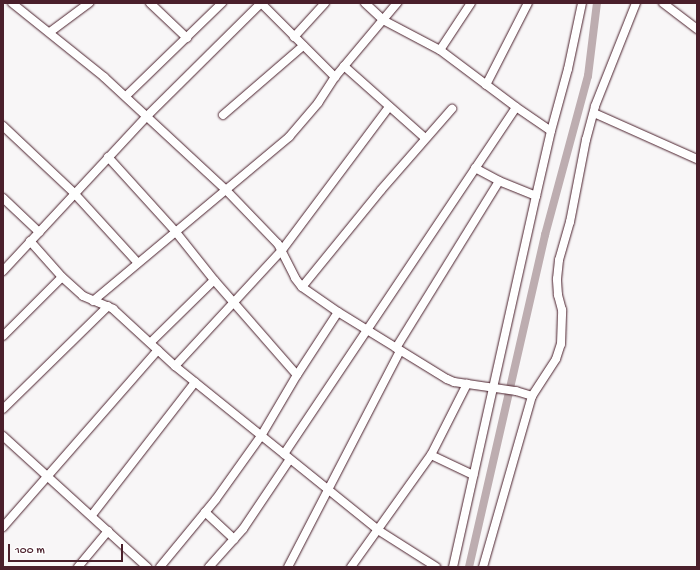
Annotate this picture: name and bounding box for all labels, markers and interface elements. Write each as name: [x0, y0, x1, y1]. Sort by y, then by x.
scale bar: [10, 536, 125, 562]
text: 100 m: [15, 544, 45, 558]

